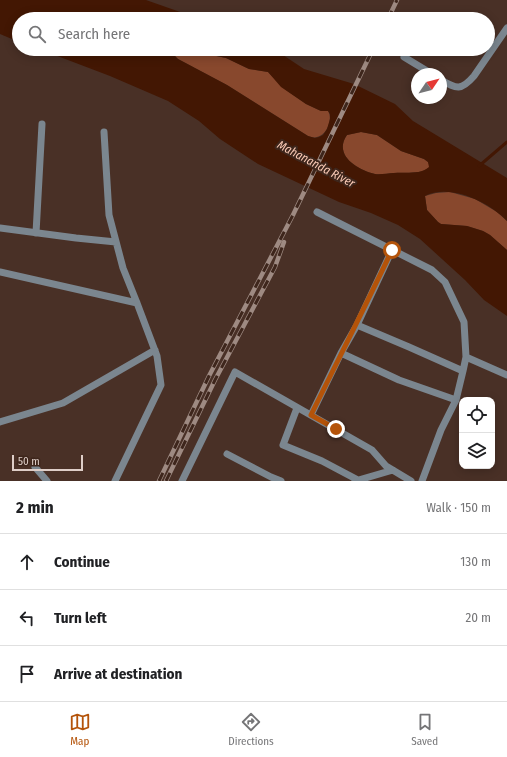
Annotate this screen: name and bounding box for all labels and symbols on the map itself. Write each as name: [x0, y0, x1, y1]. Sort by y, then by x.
north arrow: [411, 68, 447, 104]
water label: Mahananda River: [275, 138, 358, 191]
route start: [383, 241, 401, 259]
route end: [327, 420, 345, 438]
scale bar: [12, 453, 83, 472]

